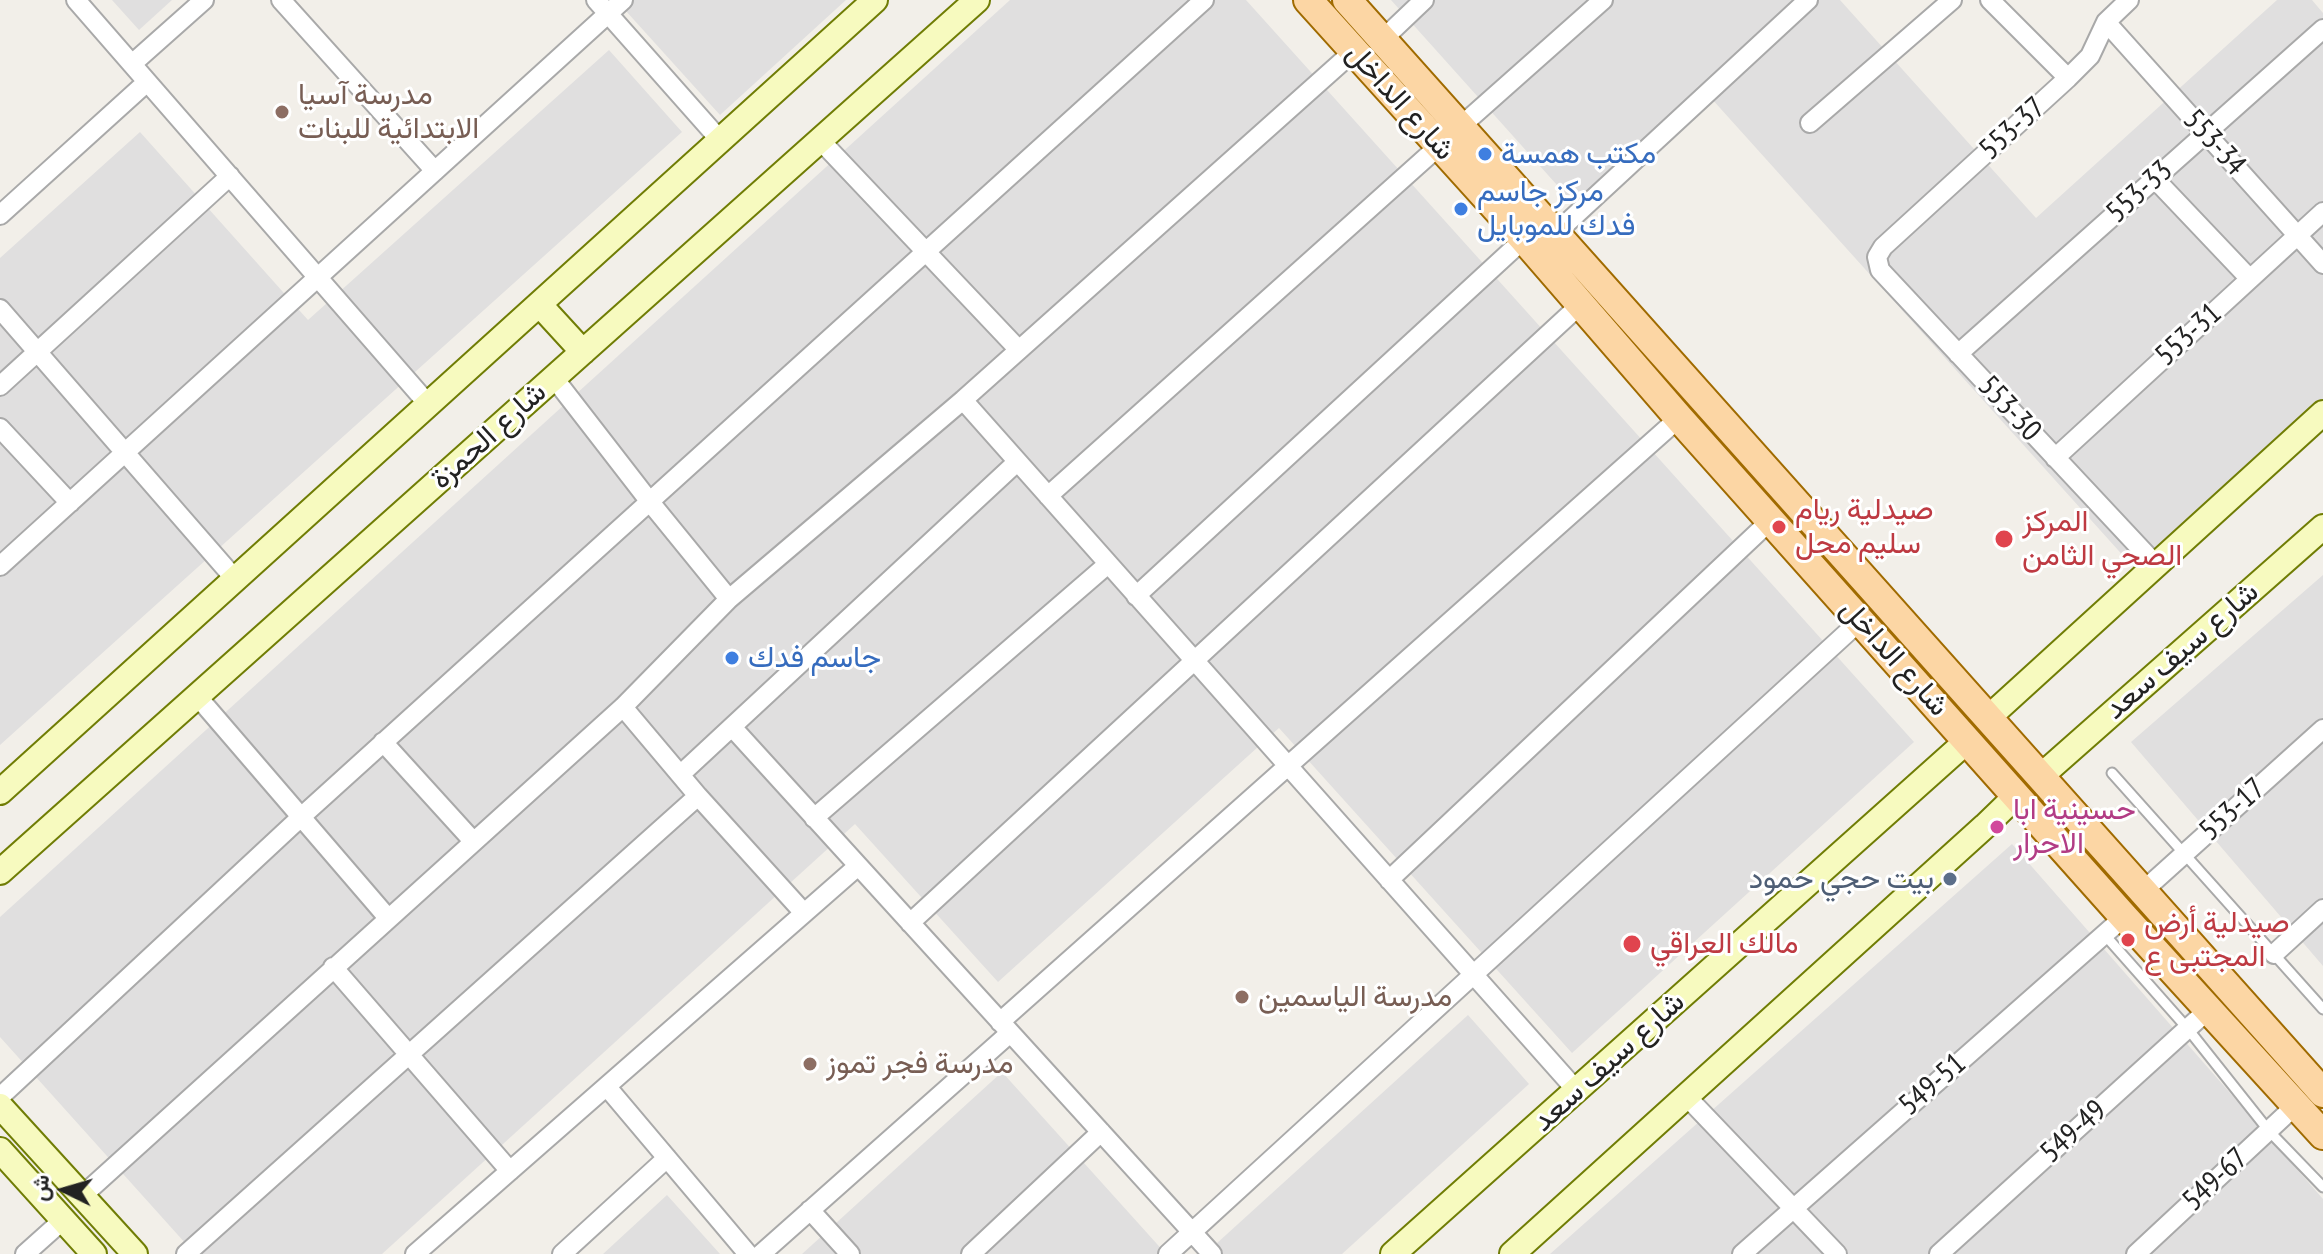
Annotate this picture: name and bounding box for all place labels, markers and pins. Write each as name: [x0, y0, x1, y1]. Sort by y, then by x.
place label: مدرسة آسيا الابتدائية للبنات: [298, 77, 479, 148]
marker: مدرسة آسيا الابتدائية للبنات: [273, 103, 291, 121]
place label: مكتب همسة: [1501, 136, 1656, 172]
marker: مكتب همسة: [1476, 145, 1494, 163]
place label: مركز جاسم فدك للموبايل: [1477, 174, 1635, 244]
marker: مركز جاسم فدك للموبايل: [1452, 200, 1470, 218]
place label: صيدلية ريام سليم محل: [1795, 492, 1934, 562]
place label: المركز الصحي الثامن: [2022, 504, 2182, 574]
marker: صيدلية ريام سليم محل: [1770, 518, 1788, 536]
marker: المركز الصحي الثامن: [1993, 528, 2015, 550]
place label: جاسم فدك: [748, 640, 881, 676]
marker: جاسم فدك: [723, 649, 741, 667]
place label: حسينية ابا الاحرار: [2013, 792, 2136, 862]
marker: حسينية ابا الاحرار: [1988, 818, 2006, 836]
place label: بيت حجي حمود: [1749, 861, 1934, 897]
marker: بيت حجي حمود: [1941, 870, 1959, 888]
place label: صيدلية أرض المجتبى ع: [2144, 905, 2290, 976]
place label: مالك العراقي: [1650, 926, 1799, 962]
marker: صيدلية أرض المجتبى ع: [2119, 931, 2137, 949]
marker: مالك العراقي: [1621, 933, 1643, 955]
place label: مدرسة الياسمين: [1258, 979, 1452, 1015]
marker: مدرسة الياسمين: [1233, 988, 1251, 1006]
place label: مدرسة فجر تموز: [826, 1046, 1014, 1082]
marker: مدرسة فجر تموز: [801, 1055, 819, 1073]

